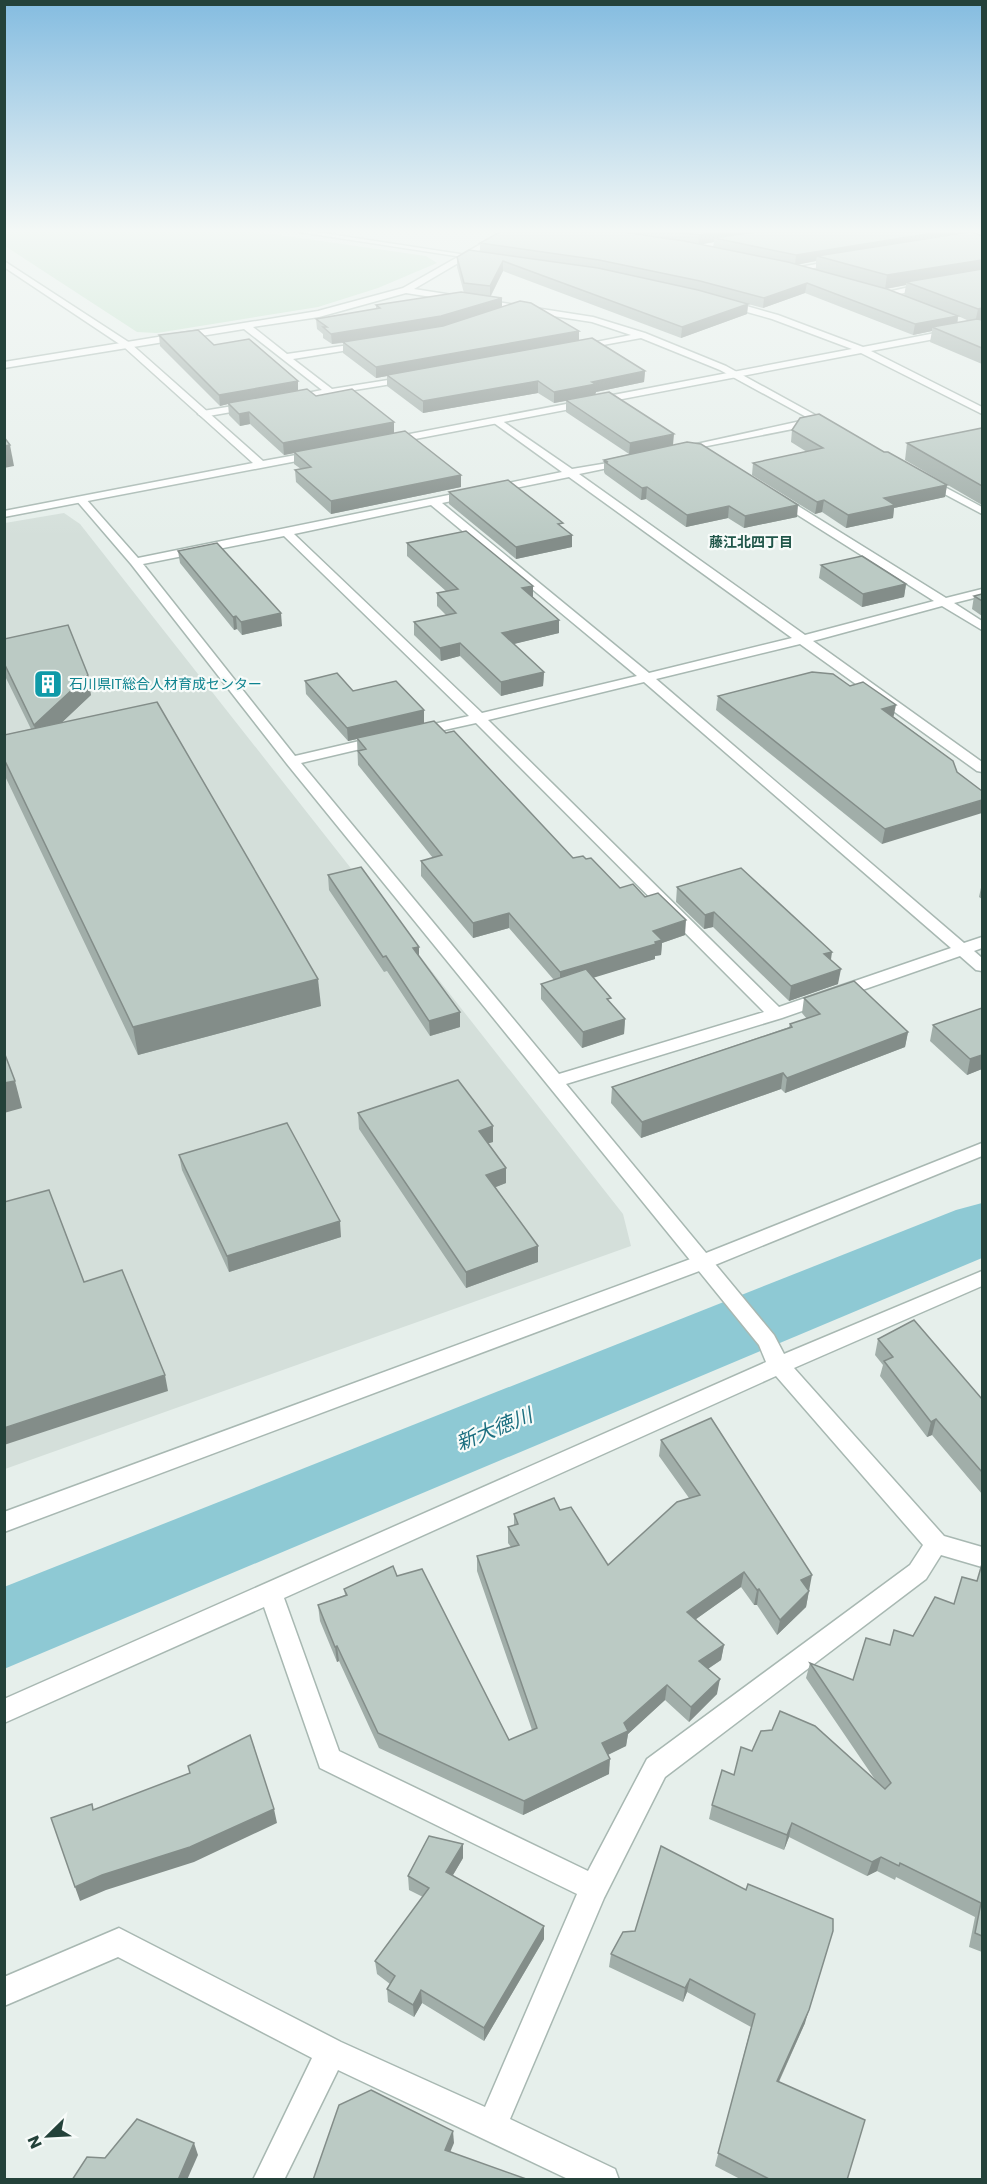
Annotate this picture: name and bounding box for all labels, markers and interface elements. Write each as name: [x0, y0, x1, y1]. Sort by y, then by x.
district label: 藤江北四丁目: [709, 532, 793, 552]
building icon: 石川県IT総合人材育成センター: [32, 668, 64, 700]
place label: 石川県IT総合人材育成センター: [69, 674, 262, 694]
water label: 新大徳川: [452, 1400, 538, 1457]
north arrow: [18, 2106, 78, 2166]
text: N: [22, 2132, 48, 2152]

